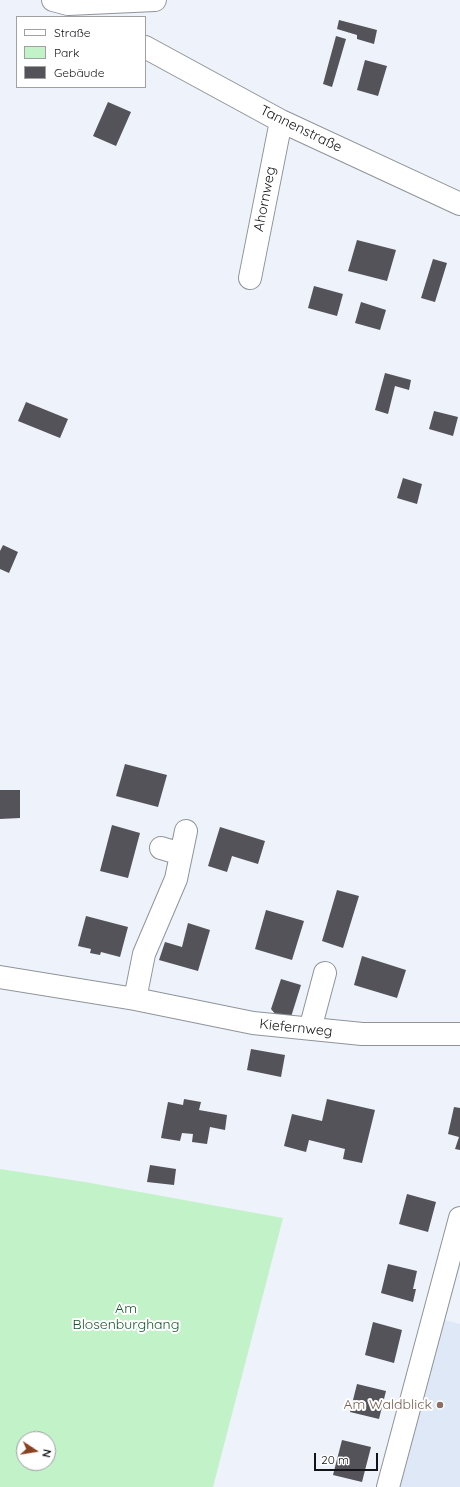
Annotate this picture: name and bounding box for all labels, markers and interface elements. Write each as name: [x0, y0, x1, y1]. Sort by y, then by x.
legend: [16, 16, 146, 88]
text: Straße: [54, 25, 91, 40]
text: Park: [54, 45, 79, 60]
text: Gebäude: [54, 65, 104, 80]
street label: Tannenstraße: [257, 102, 345, 156]
street label: Ahornweg: [250, 165, 280, 233]
street label: Kiefernweg: [259, 1016, 333, 1040]
park label: Am Blosenburghang: [73, 1301, 179, 1334]
place label: Am Waldblick: [343, 1397, 432, 1413]
marker: Am Waldblick: [435, 1400, 445, 1410]
north arrow: [16, 1431, 56, 1471]
scale bar: [316, 1445, 380, 1471]
text: N: [39, 1448, 54, 1459]
text: 20 m: [321, 1452, 349, 1467]

